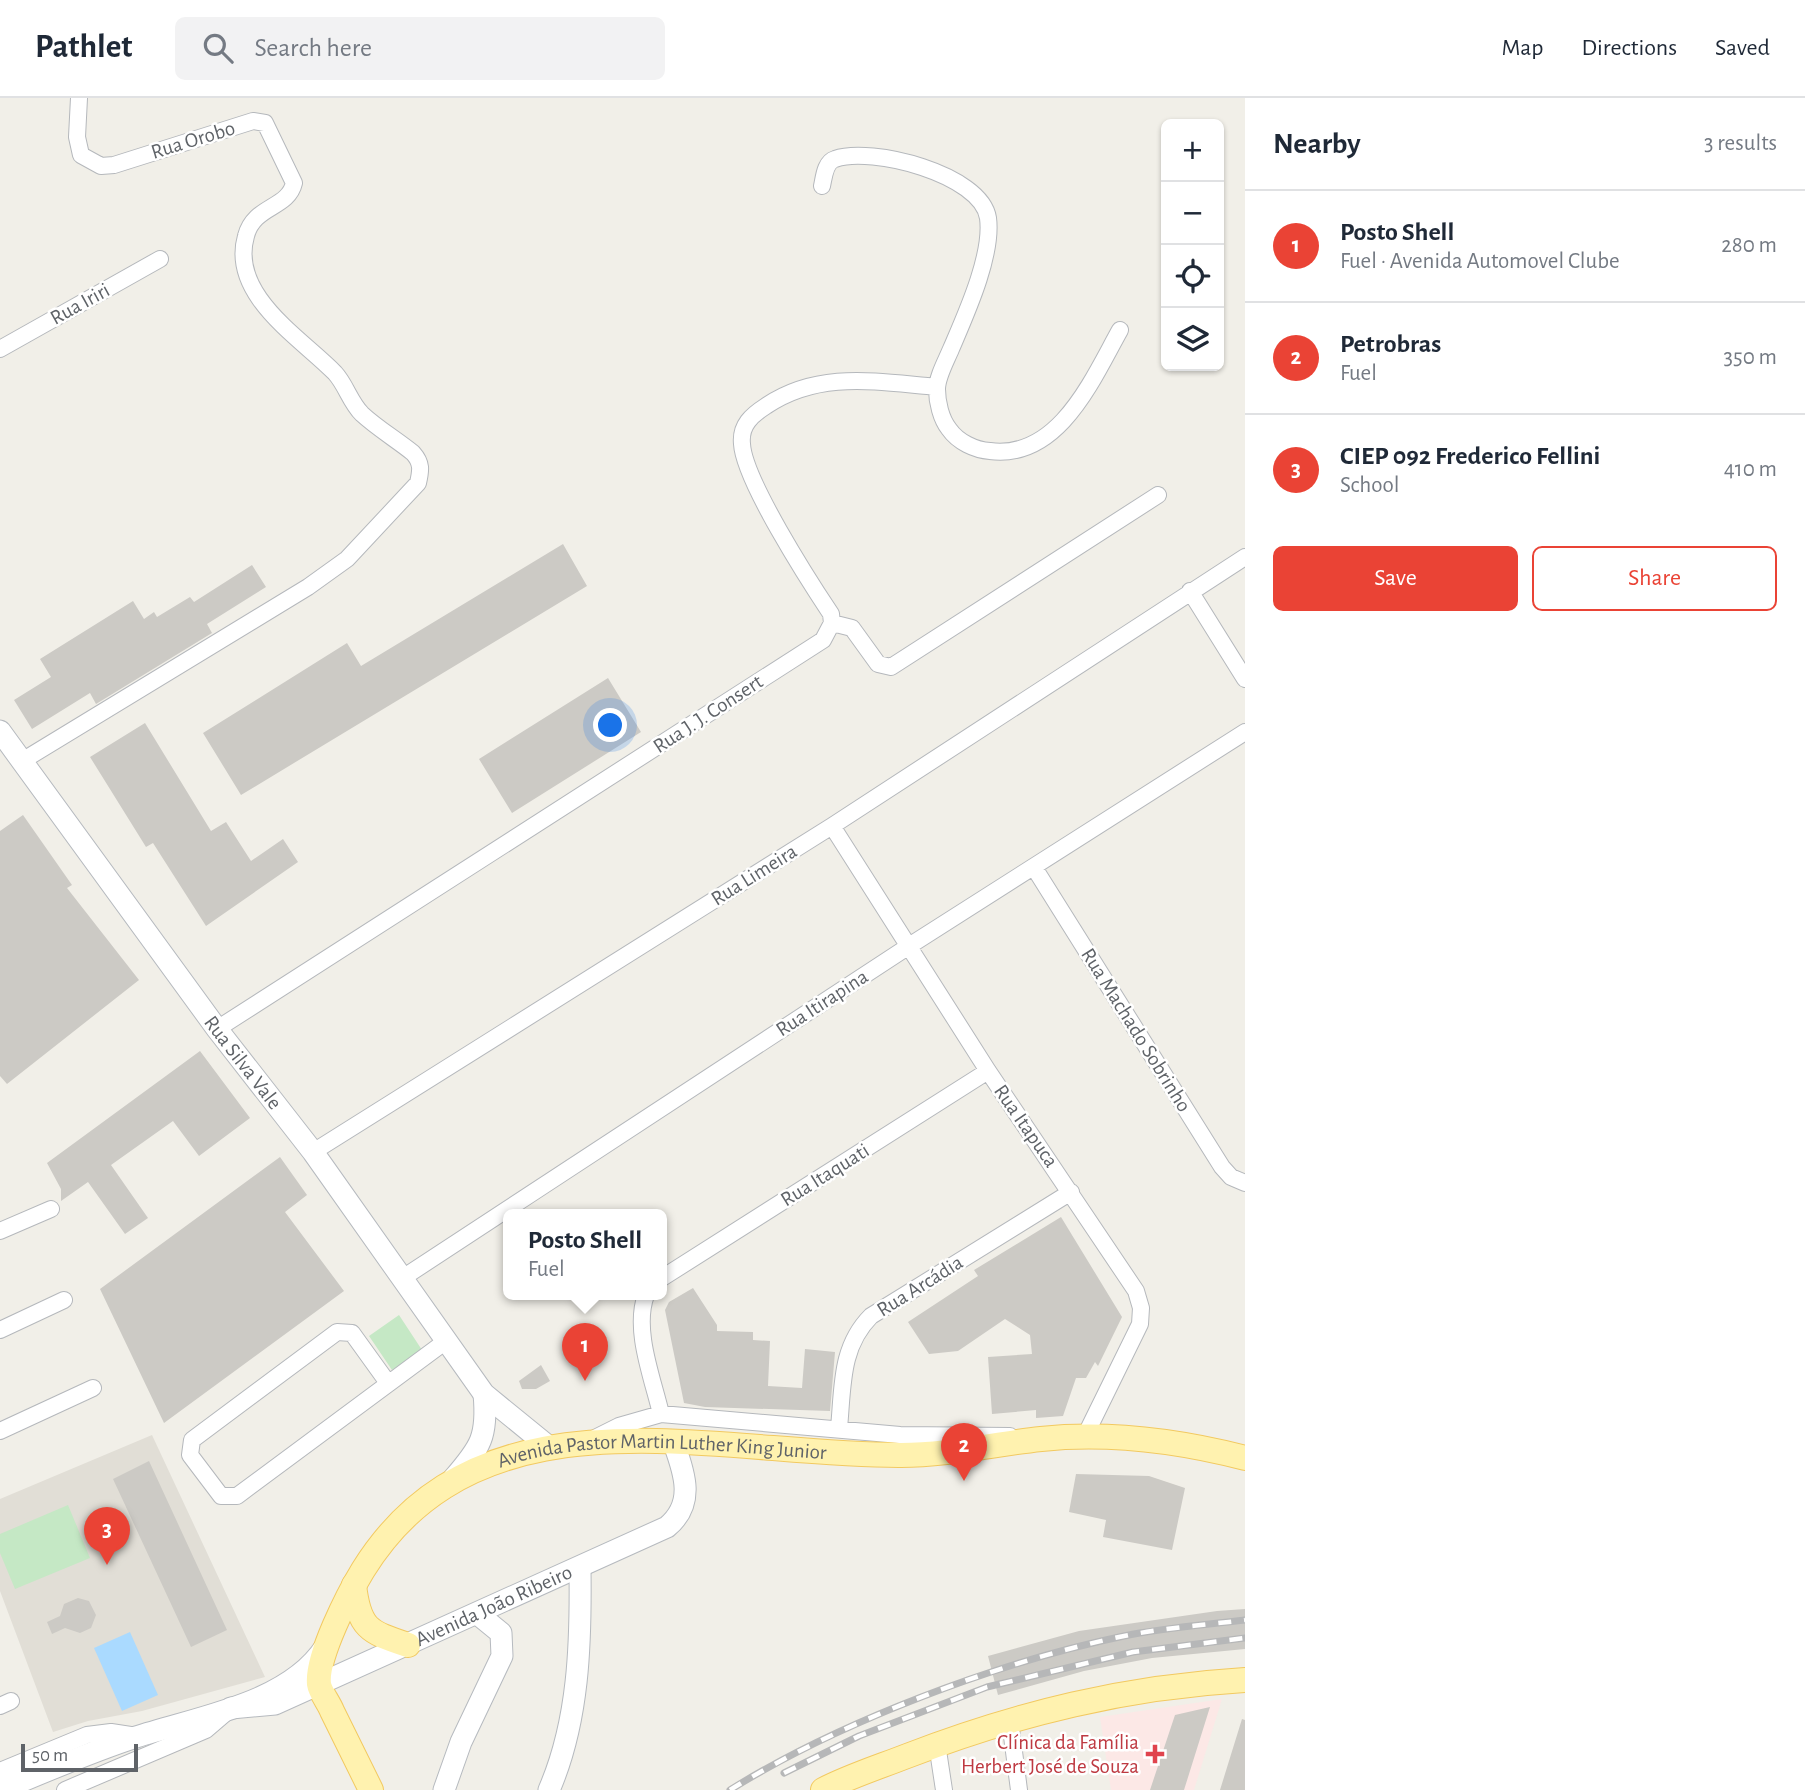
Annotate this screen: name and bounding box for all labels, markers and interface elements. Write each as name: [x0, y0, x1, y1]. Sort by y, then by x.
search box: [175, 17, 665, 80]
icon: search: [199, 29, 237, 67]
text: Pathlet: [35, 31, 133, 64]
text: Search here: [255, 35, 372, 61]
text: Map: [1501, 36, 1543, 60]
text: Directions: [1581, 36, 1677, 60]
text: Saved: [1715, 36, 1770, 60]
street label: Rua Orobo: [149, 117, 237, 163]
map controls: [1161, 119, 1224, 371]
button: +: [1161, 119, 1224, 182]
text: Nearby: [1273, 129, 1361, 159]
text: 3 results: [1704, 132, 1777, 155]
button: −: [1161, 182, 1224, 245]
text: Posto Shell: [1340, 219, 1454, 245]
text: 1: [1292, 234, 1300, 257]
text: 280 m: [1721, 234, 1777, 257]
button: locate: [1161, 245, 1224, 308]
text: Fuel · Avenida Automovel Clube: [1340, 250, 1620, 273]
street label: Rua Iriri: [47, 279, 113, 329]
button: layers: [1161, 308, 1224, 371]
text: Petrobras: [1340, 331, 1441, 357]
text: 2: [1291, 346, 1301, 369]
text: 350 m: [1724, 346, 1777, 369]
text: Fuel: [1340, 362, 1377, 385]
text: CIEP 092 Frederico Fellini: [1340, 443, 1600, 469]
text: 3: [1291, 458, 1301, 481]
text: 410 m: [1724, 458, 1777, 481]
text: School: [1340, 474, 1399, 497]
button: Save: [1273, 546, 1518, 611]
button: Share: [1532, 546, 1777, 611]
street label: Rua J. J. Consert: [650, 671, 767, 757]
your location: [593, 708, 627, 742]
street label: Rua Limeira: [707, 840, 801, 910]
street label: Rua Machado Sobrinho: [1077, 944, 1195, 1116]
street label: Rua Itirapina: [772, 965, 872, 1040]
street label: Rua Silva Vale: [200, 1012, 286, 1113]
street label: Rua Itapuca: [990, 1081, 1062, 1172]
street label: Rua Itaquati: [777, 1140, 873, 1210]
popup: [503, 1209, 667, 1300]
text: Posto Shell: [528, 1227, 642, 1253]
street label: Rua Arcádia: [873, 1251, 967, 1321]
text: Fuel: [528, 1258, 565, 1281]
pin: 1: [562, 1323, 608, 1381]
pin: 2: [941, 1423, 987, 1481]
street label: Avenida Pastor Martin Luther King Junior: [494, 1430, 828, 1471]
pin: 3: [84, 1507, 130, 1565]
street label: Avenida João Ribeiro: [412, 1561, 575, 1650]
place label: Clínica da Família Herbert José de Souza: [961, 1732, 1139, 1777]
scale bar: [21, 1741, 138, 1773]
marker: Clínica da Família Herbert José de Souza: [1145, 1744, 1165, 1764]
text: 50 m: [32, 1746, 68, 1765]

